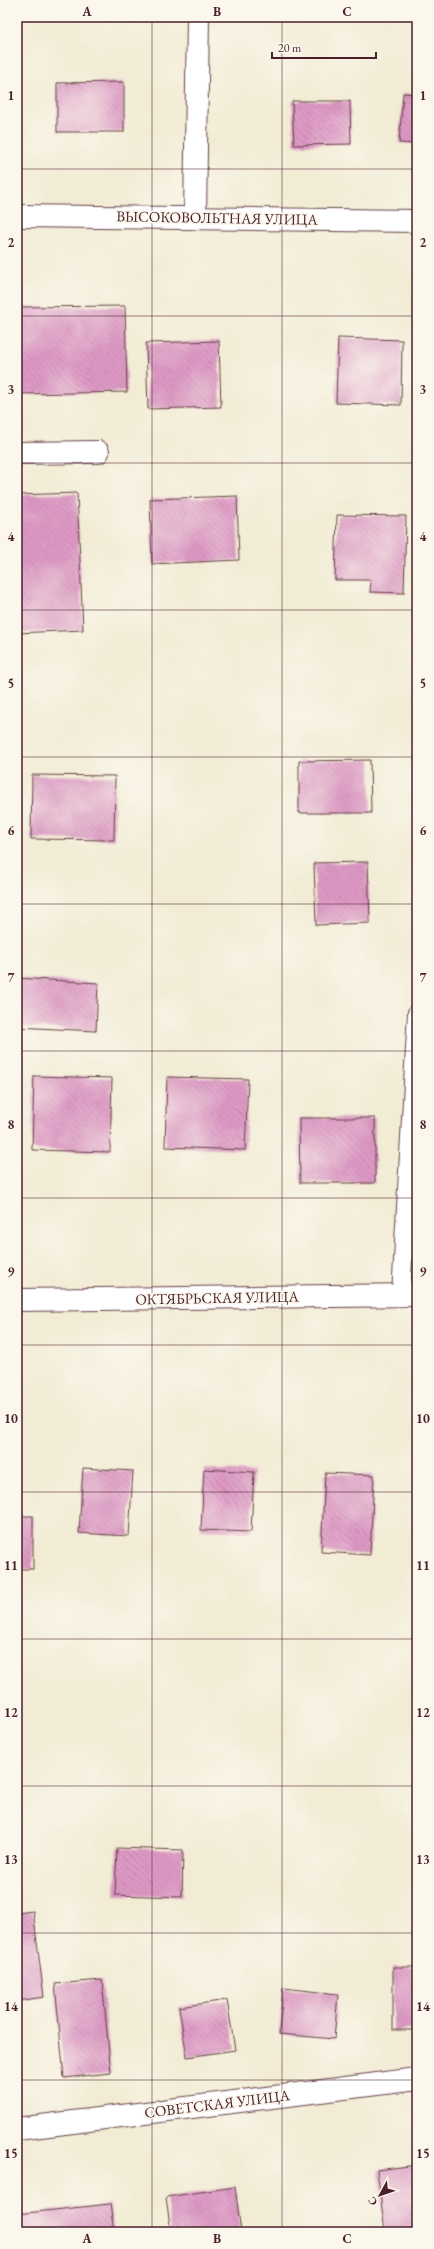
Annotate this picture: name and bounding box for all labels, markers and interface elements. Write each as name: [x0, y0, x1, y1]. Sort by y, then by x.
text: A: [81, 3, 92, 20]
text: B: [213, 3, 221, 20]
text: C: [342, 3, 352, 20]
scale bar: [272, 34, 376, 60]
text: 20 m: [278, 40, 302, 56]
text: 1: [8, 87, 15, 104]
text: 1: [420, 87, 427, 104]
street label: ВЫСОКОВОЛЬТНАЯ УЛИЦА: [116, 206, 319, 229]
text: 2: [8, 234, 15, 251]
text: 2: [420, 234, 427, 251]
text: 3: [8, 381, 15, 398]
text: 3: [420, 381, 427, 398]
text: 4: [8, 528, 15, 545]
text: 4: [420, 528, 427, 545]
text: 5: [8, 675, 14, 692]
text: 5: [420, 675, 426, 692]
text: 6: [8, 822, 15, 839]
text: 6: [420, 822, 427, 839]
text: 7: [8, 969, 15, 986]
text: 7: [420, 969, 427, 986]
text: 8: [8, 1116, 15, 1133]
text: 8: [420, 1116, 427, 1133]
text: 9: [8, 1263, 15, 1280]
text: 9: [420, 1263, 427, 1280]
street label: ОКТЯБРЬСКАЯ УЛИЦА: [135, 1287, 299, 1308]
text: 10: [4, 1410, 18, 1427]
text: 10: [416, 1410, 430, 1427]
text: 11: [4, 1557, 18, 1574]
text: 11: [416, 1557, 430, 1574]
text: 12: [4, 1704, 18, 1721]
text: 12: [416, 1704, 430, 1721]
text: 13: [4, 1851, 18, 1868]
text: 13: [416, 1851, 430, 1868]
text: 14: [4, 1998, 18, 2015]
text: 14: [416, 1998, 430, 2015]
street label: СОВЕТСКАЯ УЛИЦА: [143, 2085, 291, 2122]
text: 15: [4, 2145, 18, 2162]
text: 15: [416, 2145, 430, 2162]
north arrow: [360, 2175, 400, 2215]
text: С: [364, 2194, 380, 2209]
text: A: [81, 2230, 92, 2247]
text: B: [213, 2230, 221, 2247]
text: C: [342, 2230, 352, 2247]

